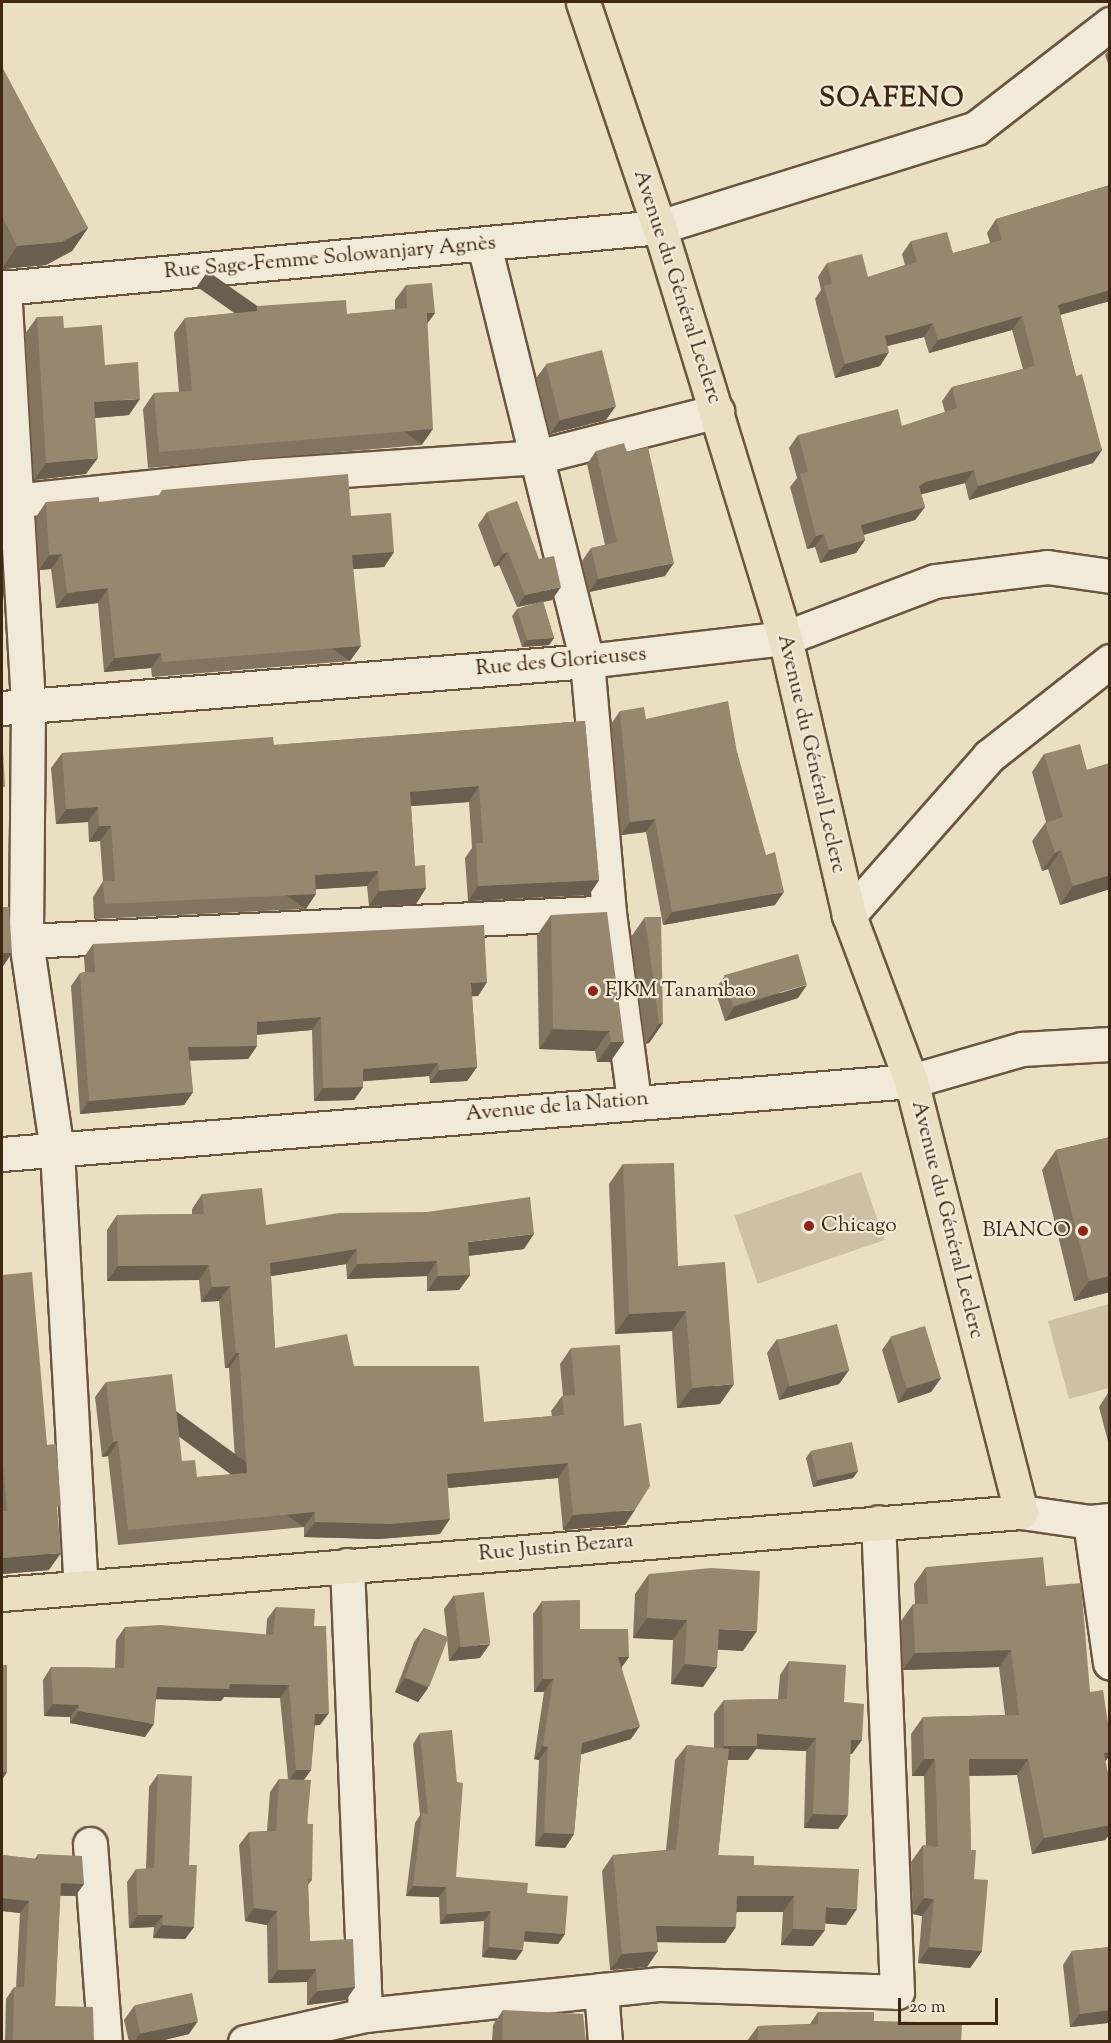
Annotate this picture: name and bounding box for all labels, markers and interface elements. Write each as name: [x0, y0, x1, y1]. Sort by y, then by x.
district label: SOAFENO: [819, 84, 965, 116]
street label: Avenue du Général Leclerc: [627, 167, 727, 407]
street label: Rue Sage-Femme Solowanjary Agnès: [163, 231, 497, 285]
street label: Avenue du Général Leclerc: [771, 632, 851, 876]
street label: Rue des Glorieuses: [475, 642, 647, 682]
place label: FJKM Tanambao: [605, 978, 756, 1004]
marker: FJKM Tanambao: [586, 984, 600, 998]
street label: Avenue de la Nation: [464, 1086, 650, 1128]
street label: Avenue du Général Leclerc: [905, 1098, 989, 1342]
place label: Chicago: [821, 1213, 897, 1239]
place label: BIANCO: [982, 1218, 1071, 1244]
marker: Chicago: [802, 1219, 816, 1233]
marker: BIANCO: [1076, 1224, 1090, 1238]
street label: Rue Justin Bezara: [478, 1529, 634, 1567]
scale bar: [901, 1986, 1002, 2024]
text: 20 m: [909, 1995, 946, 2021]

